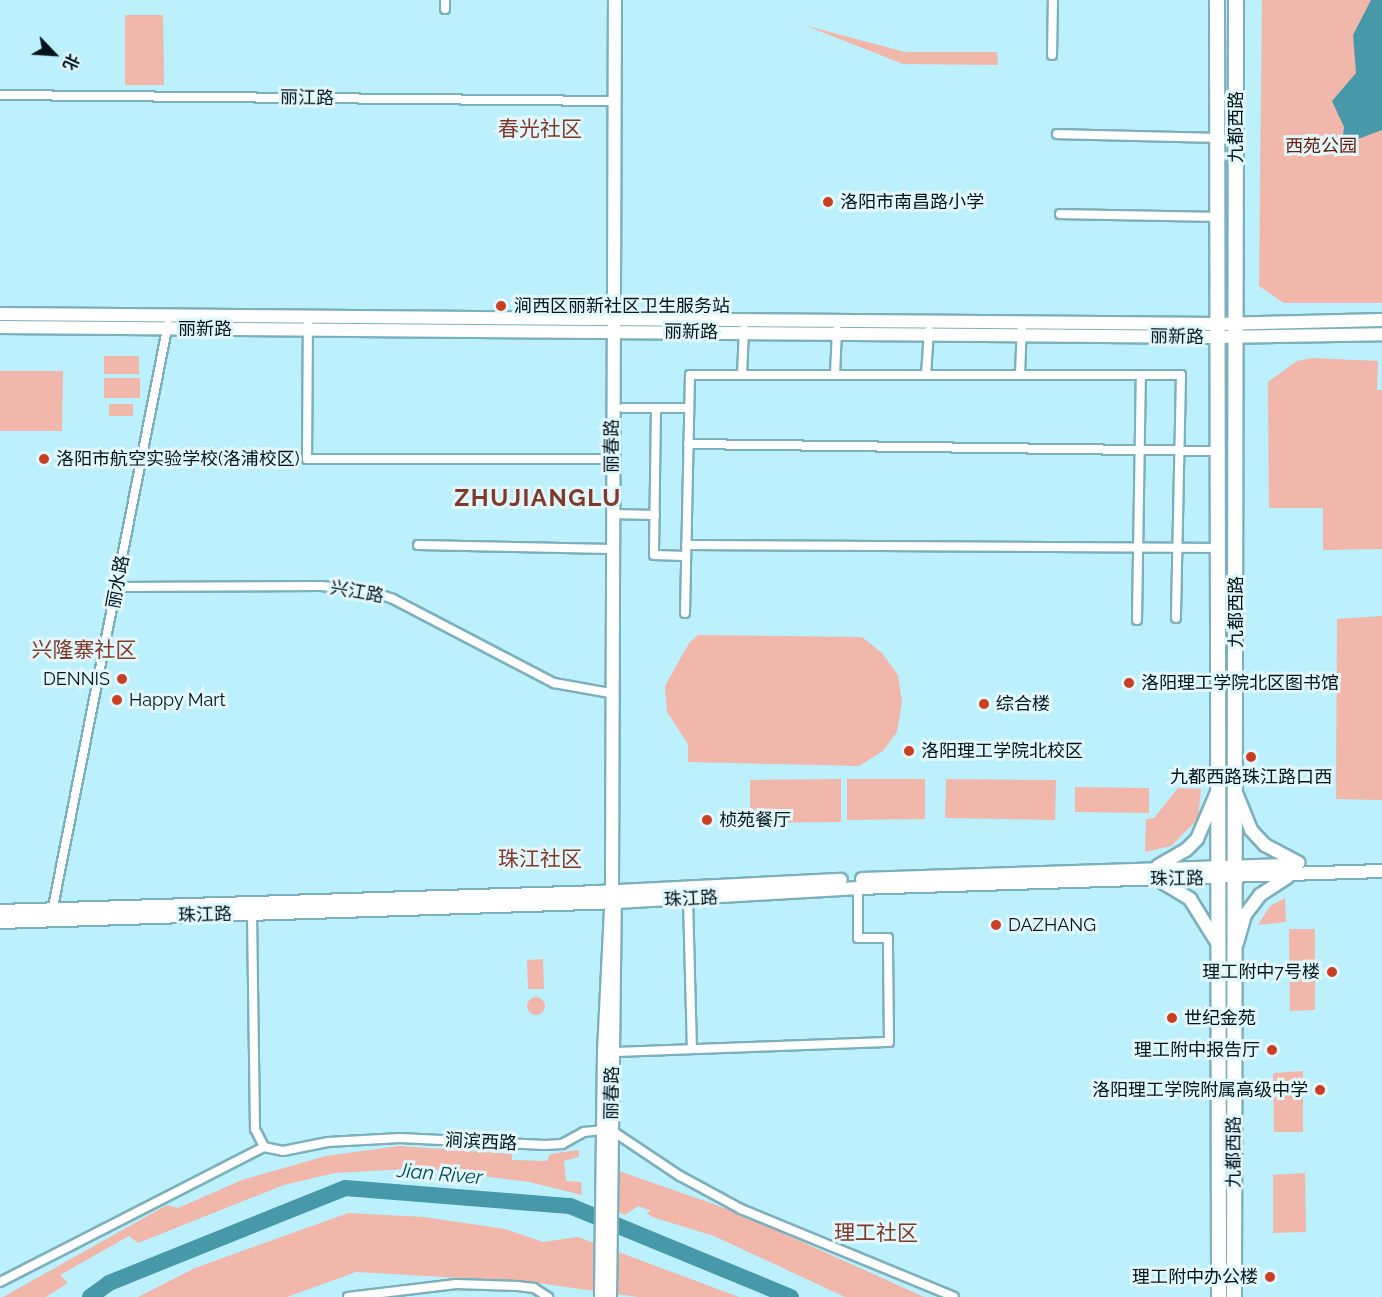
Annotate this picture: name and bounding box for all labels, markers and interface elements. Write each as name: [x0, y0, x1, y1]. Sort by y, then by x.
north arrow: [24, 24, 84, 84]
text: 北: [59, 51, 83, 73]
street label: 丽江路: [280, 87, 334, 109]
street label: 九都西路: [1225, 91, 1247, 163]
district label: 春光社区: [498, 116, 582, 142]
park label: 西苑公园: [1285, 135, 1357, 157]
place label: 洛阳市南昌路小学: [840, 191, 984, 213]
marker: 洛阳市南昌路小学: [821, 195, 835, 209]
place label: 涧西区丽新社区卫生服务站: [514, 295, 730, 317]
marker: 涧西区丽新社区卫生服务站: [492, 297, 510, 315]
street label: 丽新路: [178, 318, 232, 340]
street label: 丽新路: [664, 321, 718, 343]
street label: 丽新路: [1150, 326, 1204, 348]
street label: 丽春路: [601, 419, 623, 473]
place label: 洛阳市航空实验学校(洛浦校区): [56, 448, 300, 470]
marker: 洛阳市航空实验学校(洛浦校区): [37, 452, 51, 466]
district label: ZHUJIANGLU: [454, 484, 622, 512]
street label: 丽水路: [102, 553, 134, 611]
street label: 九都西路: [1225, 576, 1247, 648]
street label: 兴江路: [329, 577, 385, 607]
district label: 兴隆寨社区: [32, 637, 136, 663]
place label: DENNIS: [43, 668, 110, 690]
marker: DENNIS: [115, 672, 129, 686]
place label: 洛阳理工学院北区图书馆: [1141, 672, 1339, 694]
marker: 洛阳理工学院北区图书馆: [1122, 676, 1136, 690]
place label: Happy Mart: [129, 689, 226, 711]
marker: Happy Mart: [110, 693, 124, 707]
place label: 综合楼: [996, 693, 1050, 715]
marker: 综合楼: [977, 697, 991, 711]
place label: 洛阳理工学院北校区: [921, 740, 1083, 762]
marker: 洛阳理工学院北校区: [902, 744, 916, 758]
marker: 九都西路珠江路口西: [1244, 750, 1258, 764]
place label: 九都西路珠江路口西: [1170, 766, 1332, 788]
place label: 桢苑餐厅: [719, 809, 791, 831]
marker: 桢苑餐厅: [700, 813, 714, 827]
district label: 珠江社区: [498, 846, 582, 872]
street label: 珠江路: [1150, 868, 1204, 890]
street label: 珠江路: [663, 887, 719, 911]
street label: 珠江路: [178, 903, 232, 927]
place label: DAZHANG: [1008, 914, 1096, 936]
marker: DAZHANG: [989, 918, 1003, 932]
place label: 理工附中7号楼: [1202, 961, 1320, 983]
marker: 理工附中7号楼: [1325, 965, 1339, 979]
place label: 世纪金苑: [1184, 1007, 1256, 1029]
marker: 世纪金苑: [1165, 1011, 1179, 1025]
place label: 理工附中报告厅: [1134, 1039, 1260, 1061]
marker: 理工附中报告厅: [1265, 1043, 1279, 1057]
street label: 丽春路: [601, 1066, 623, 1120]
place label: 洛阳理工学院附属高级中学: [1092, 1079, 1308, 1101]
marker: 洛阳理工学院附属高级中学: [1313, 1083, 1327, 1097]
street label: 九都西路: [1223, 1116, 1245, 1188]
street label: 涧滨西路: [444, 1129, 518, 1155]
water label: Jian River: [396, 1158, 484, 1190]
district label: 理工社区: [834, 1220, 918, 1246]
place label: 理工附中办公楼: [1132, 1266, 1258, 1288]
marker: 理工附中办公楼: [1263, 1270, 1277, 1284]

